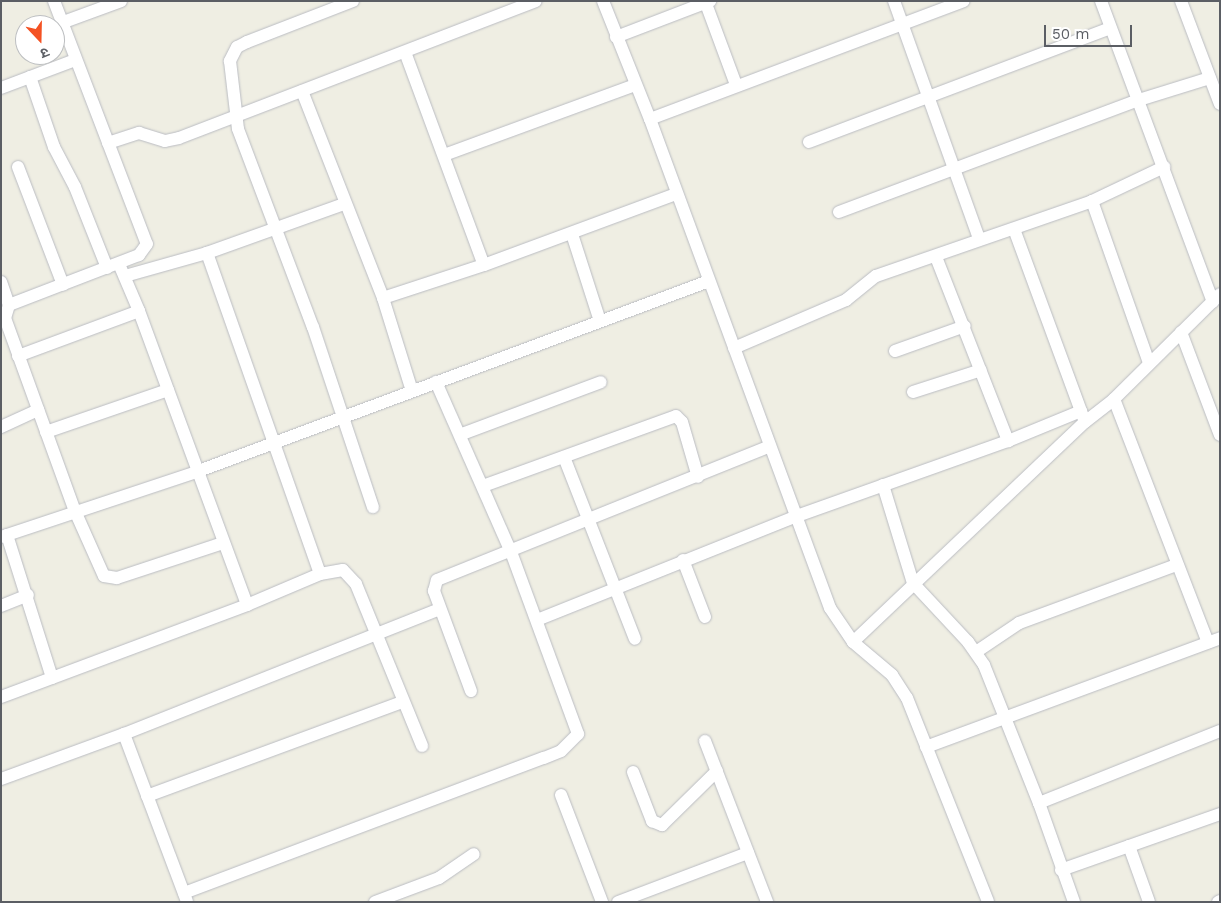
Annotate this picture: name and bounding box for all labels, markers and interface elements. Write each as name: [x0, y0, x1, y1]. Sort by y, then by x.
north arrow: [15, 15, 65, 65]
scale bar: [1046, 15, 1134, 47]
text: 50 m: [1052, 25, 1089, 43]
text: उ: [38, 44, 52, 62]

